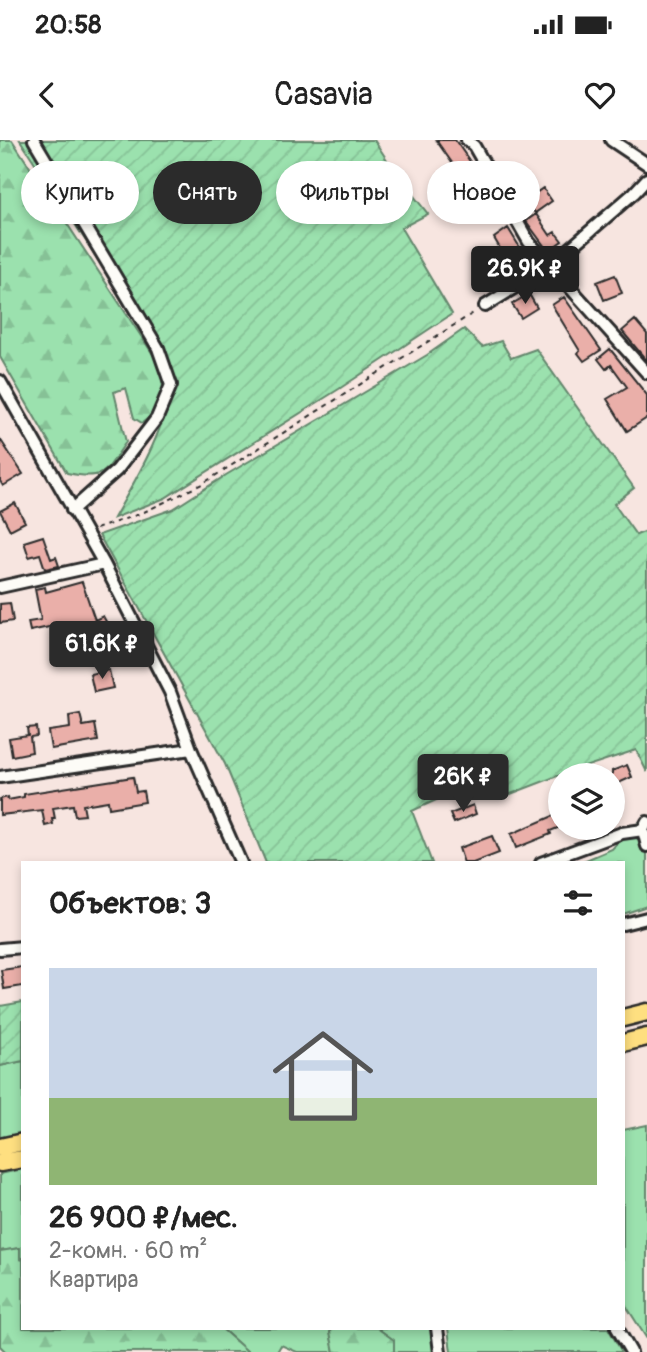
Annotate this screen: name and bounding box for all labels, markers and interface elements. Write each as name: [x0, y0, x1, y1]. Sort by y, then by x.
text: 20:58: [35, 9, 101, 41]
text: Casavia: [274, 75, 373, 115]
icon: back: [28, 76, 66, 114]
icon: heart: [581, 76, 619, 114]
chip: Купить: [21, 161, 139, 224]
chip: Снять: [153, 161, 262, 224]
chip: Фильтры: [276, 161, 413, 224]
chip: Новое: [427, 161, 540, 224]
pin: 26.9K ₽: [460, 246, 590, 306]
text: 26.9K ₽: [487, 254, 563, 283]
pin: 61.6K ₽: [37, 622, 167, 681]
text: 61.6K ₽: [65, 629, 139, 658]
pin: 26K ₽: [414, 754, 512, 814]
text: 26K ₽: [434, 762, 492, 791]
map controls: [548, 763, 625, 840]
button: layers: [548, 763, 625, 840]
icon: filters: [559, 884, 597, 922]
text: Объектов: 3: [49, 885, 211, 922]
icon: home: [260, 1013, 386, 1139]
text: 26 900 ₽/мес.: [49, 1199, 238, 1236]
text: 2-комн. · 60 m²: [49, 1236, 207, 1265]
text: Квартира: [49, 1265, 138, 1294]

